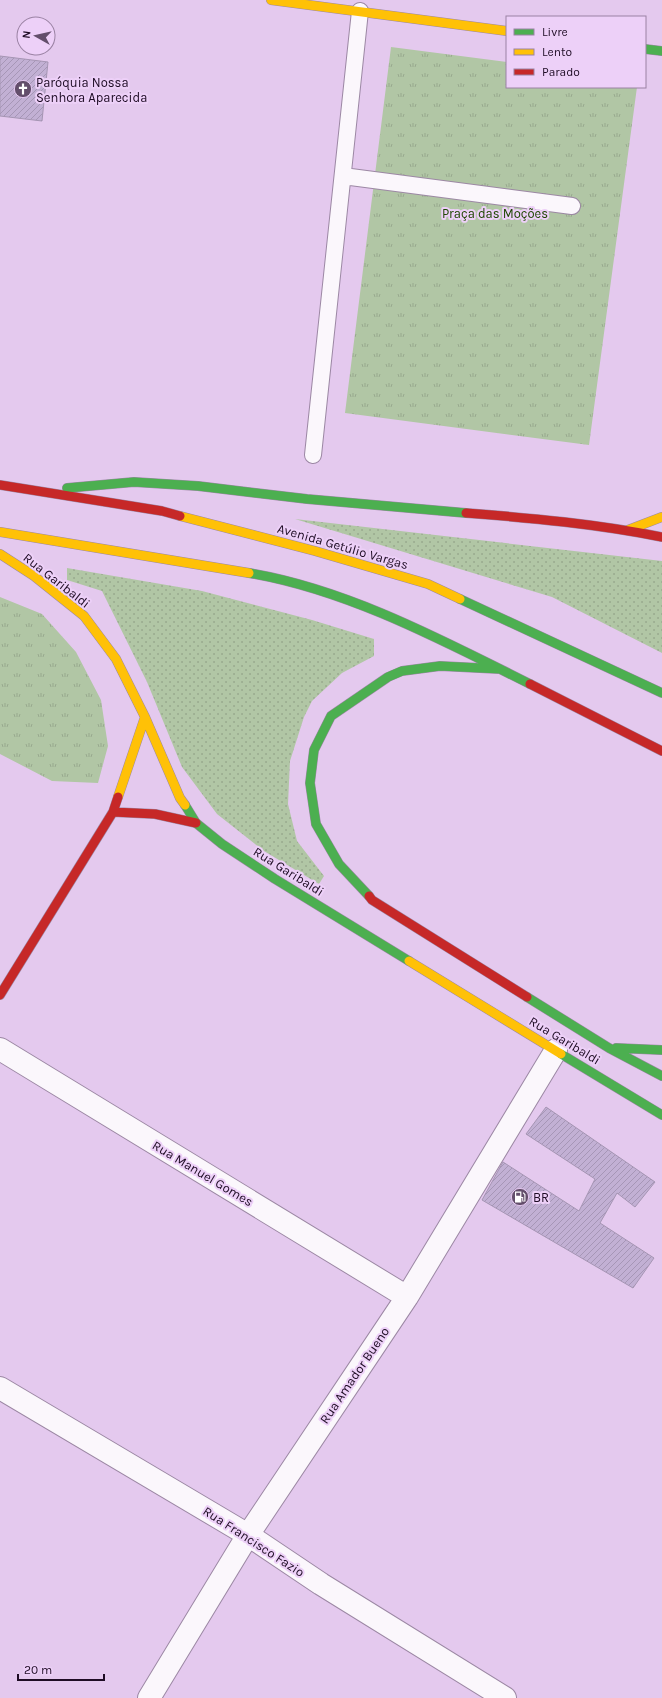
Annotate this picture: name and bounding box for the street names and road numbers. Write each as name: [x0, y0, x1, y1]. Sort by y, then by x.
street label: Avenida Getúlio Vargas: [276, 521, 410, 572]
street label: Rua Garibaldi: [20, 550, 93, 611]
street label: Rua Garibaldi: [251, 844, 327, 899]
street label: Rua Garibaldi: [526, 1013, 603, 1068]
street label: Rua Manuel Gomes: [150, 1138, 256, 1209]
street label: Rua Amador Bueno: [317, 1324, 392, 1426]
street label: Rua Francisco Fazio: [200, 1503, 307, 1580]

